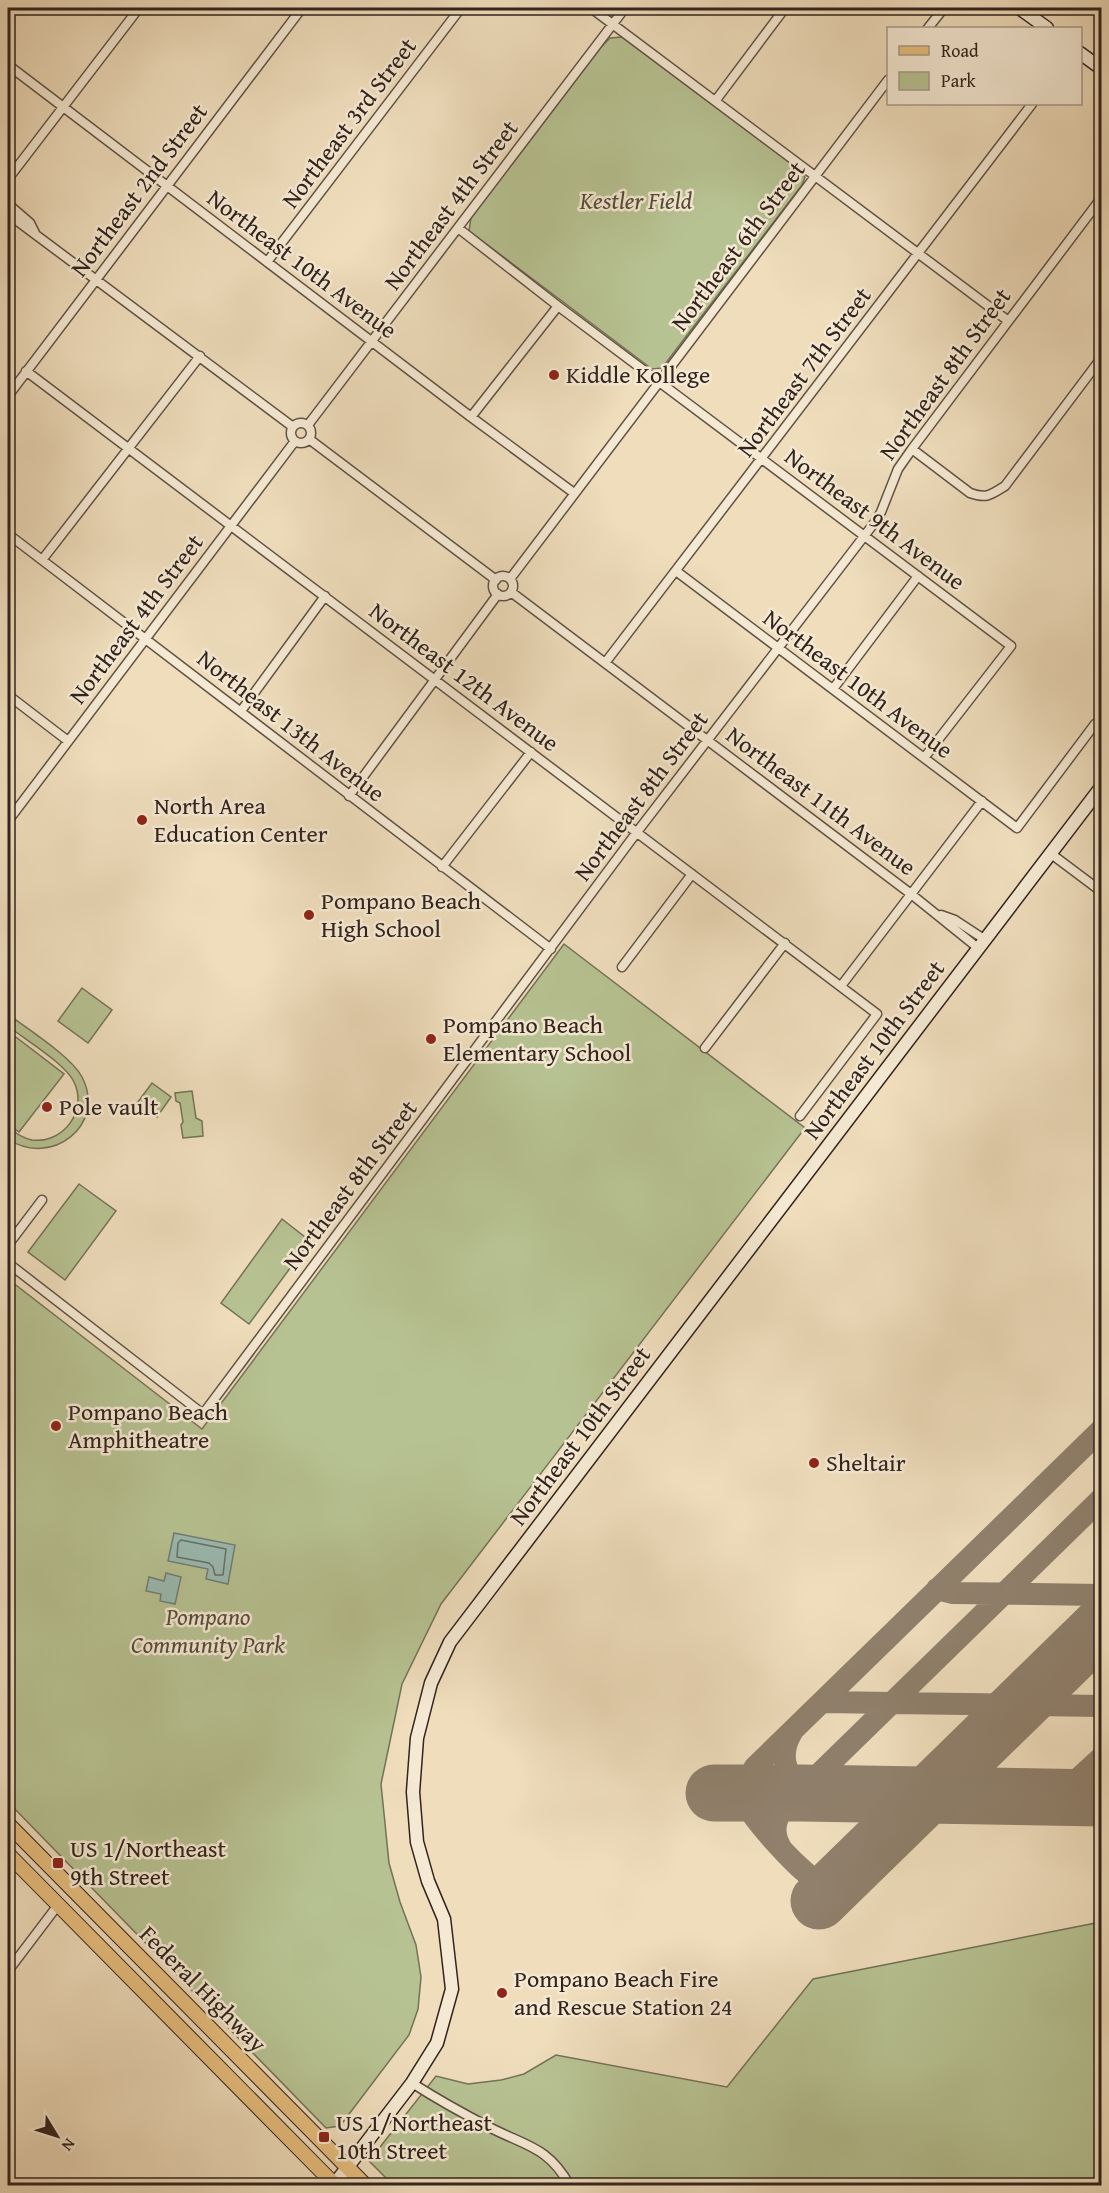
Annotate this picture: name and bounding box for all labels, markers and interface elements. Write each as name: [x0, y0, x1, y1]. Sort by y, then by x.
legend: [887, 27, 1082, 105]
street label: Northeast 3rd Street: [273, 30, 425, 215]
text: Road: [941, 37, 979, 64]
text: Park: [941, 67, 977, 94]
street label: Northeast 2nd Street: [62, 95, 216, 284]
street label: Northeast 4th Street: [375, 112, 527, 297]
street label: Northeast 6th Street: [662, 153, 814, 338]
street label: Northeast 10th Avenue: [200, 180, 405, 347]
park label: Kestler Field: [579, 183, 693, 218]
street label: Northeast 7th Street: [728, 279, 880, 464]
street label: Northeast 8th Street: [870, 280, 1019, 467]
place label: Kiddle Kollege: [566, 357, 710, 392]
marker: Kiddle Kollege: [547, 368, 561, 382]
street label: Northeast 9th Avenue: [778, 439, 973, 598]
street label: Northeast 4th Street: [60, 526, 212, 711]
street label: Northeast 12th Avenue: [362, 593, 567, 760]
street label: Northeast 10th Avenue: [756, 600, 961, 767]
street label: Northeast 13th Avenue: [190, 641, 393, 810]
street label: Northeast 8th Street: [565, 703, 717, 888]
street label: Northeast 11th Avenue: [719, 717, 924, 884]
place label: North Area Education Center: [154, 788, 328, 851]
marker: North Area Education Center: [135, 813, 149, 827]
place label: Pompano Beach High School: [321, 883, 482, 946]
marker: Pompano Beach High School: [302, 908, 316, 922]
street label: Northeast 10th Street: [794, 952, 953, 1147]
place label: Pompano Beach Elementary School: [443, 1007, 631, 1070]
marker: Pompano Beach Elementary School: [424, 1032, 438, 1046]
place label: Pole vault: [59, 1089, 159, 1124]
street label: Northeast 8th Street: [274, 1092, 426, 1277]
marker: Pole vault: [40, 1100, 54, 1114]
street label: Northeast 10th Street: [500, 1338, 659, 1533]
place label: Pompano Beach Amphitheatre: [68, 1394, 229, 1457]
marker: Pompano Beach Amphitheatre: [49, 1419, 63, 1433]
place label: Sheltair: [826, 1445, 906, 1480]
marker: Sheltair: [807, 1456, 821, 1470]
park label: Pompano Community Park: [131, 1599, 285, 1662]
place label: US 1/Northeast 9th Street: [70, 1831, 227, 1894]
marker: US 1/Northeast 9th Street: [51, 1856, 65, 1870]
street label: Federal Highway: [132, 1917, 275, 2060]
place label: Pompano Beach Fire and Rescue Station 24: [514, 1961, 733, 2024]
marker: Pompano Beach Fire and Rescue Station 24: [495, 1986, 509, 2000]
place label: US 1/Northeast 10th Street: [336, 2105, 493, 2168]
north arrow: [27, 2106, 87, 2166]
marker: US 1/Northeast 10th Street: [317, 2130, 331, 2144]
text: N: [56, 2134, 82, 2157]

